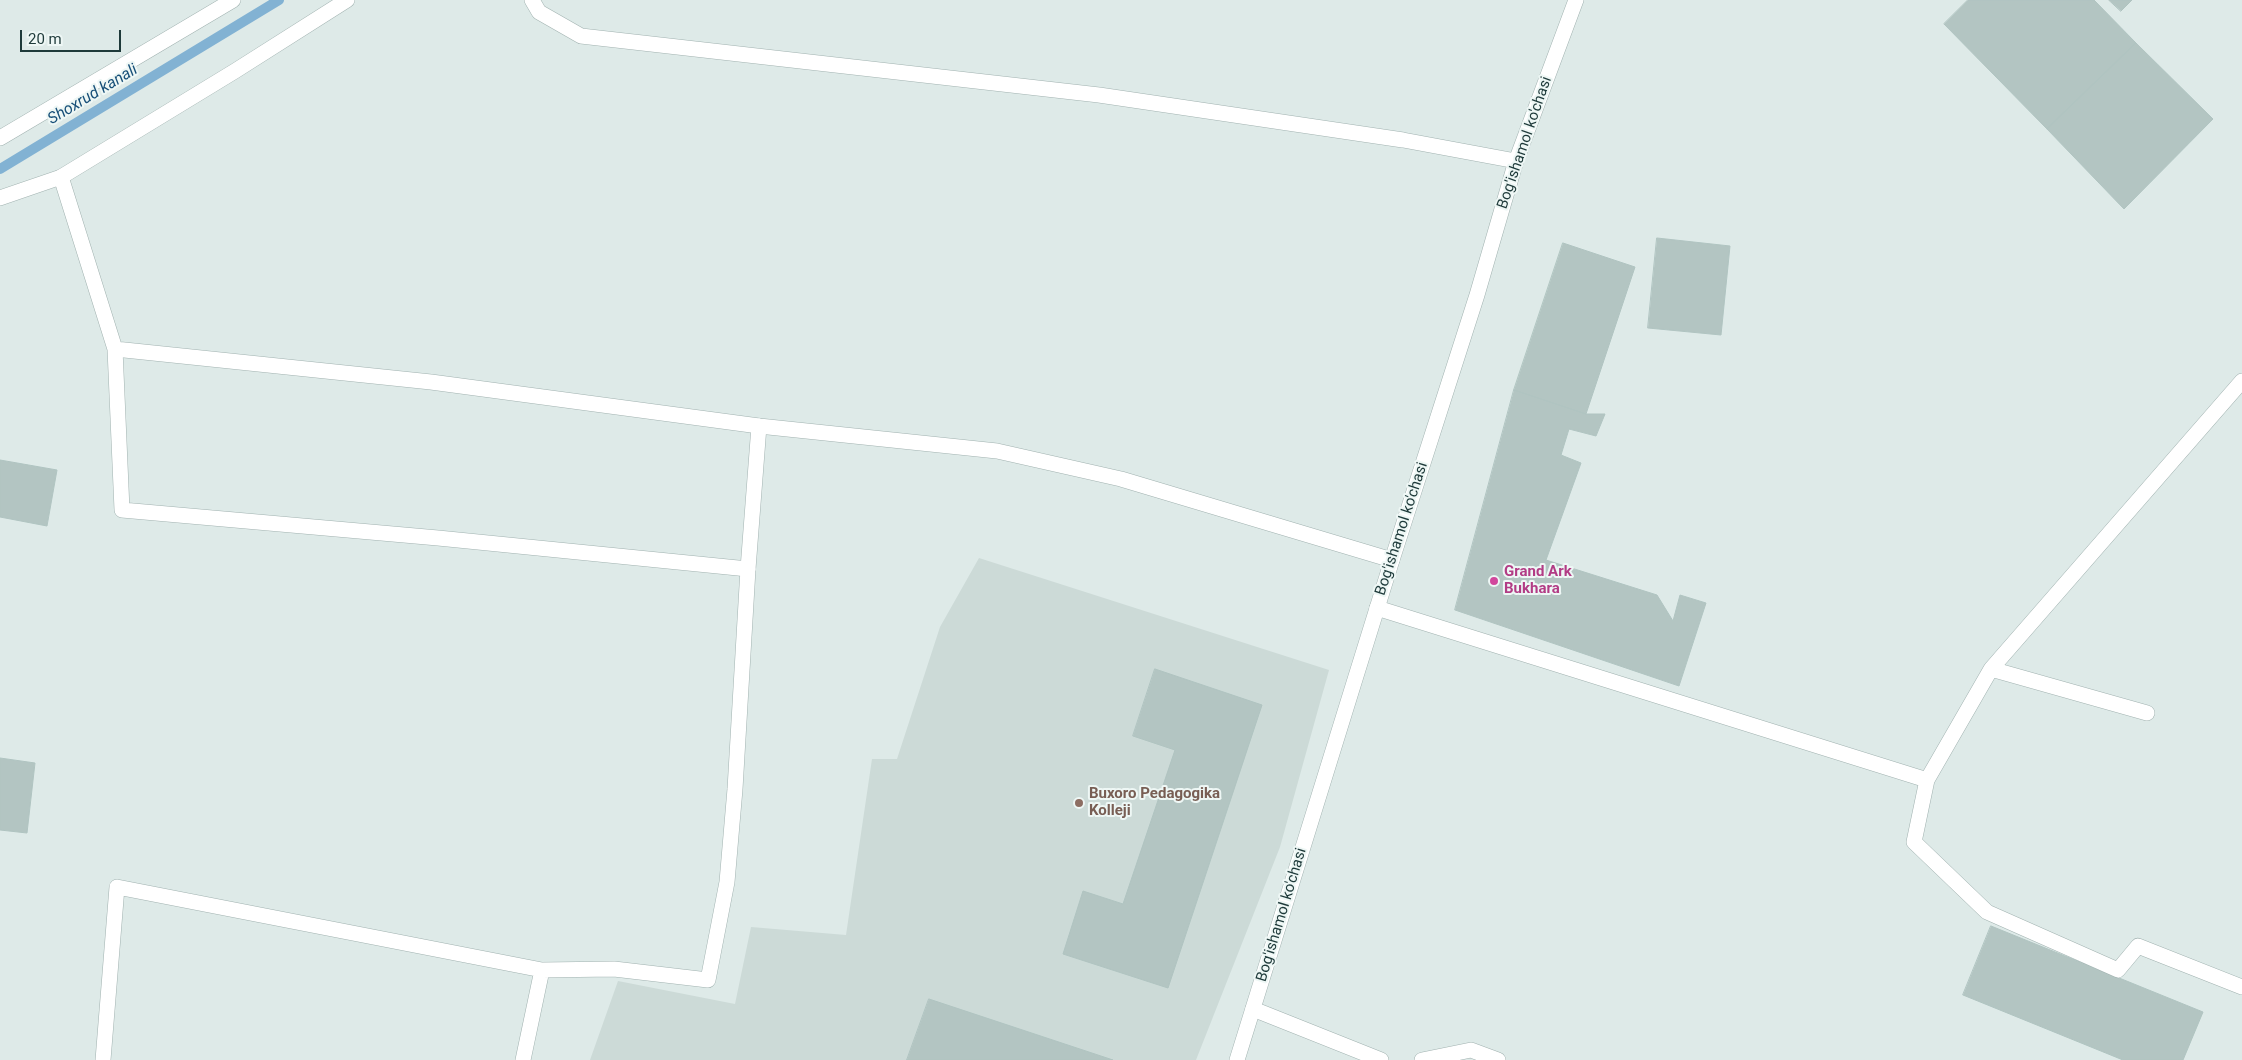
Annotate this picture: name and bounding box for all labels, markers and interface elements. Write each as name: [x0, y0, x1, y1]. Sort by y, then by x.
scale bar: [22, 20, 124, 52]
text: 20 m: [28, 30, 62, 48]
water label: Shoxrud kanali: [45, 61, 141, 129]
street label: Bog'ishamol ko'chasi: [1494, 74, 1556, 212]
street label: Bog'ishamol ko'chasi: [1372, 460, 1432, 598]
place label: Grand Ark Bukhara: [1504, 563, 1572, 598]
marker: Grand Ark Bukhara: [1488, 575, 1500, 587]
place label: Buxoro Pedagogika Kolleji: [1089, 785, 1220, 820]
marker: Buxoro Pedagogika Kolleji: [1073, 797, 1085, 809]
street label: Bog'ishamol ko'chasi: [1253, 846, 1311, 984]

